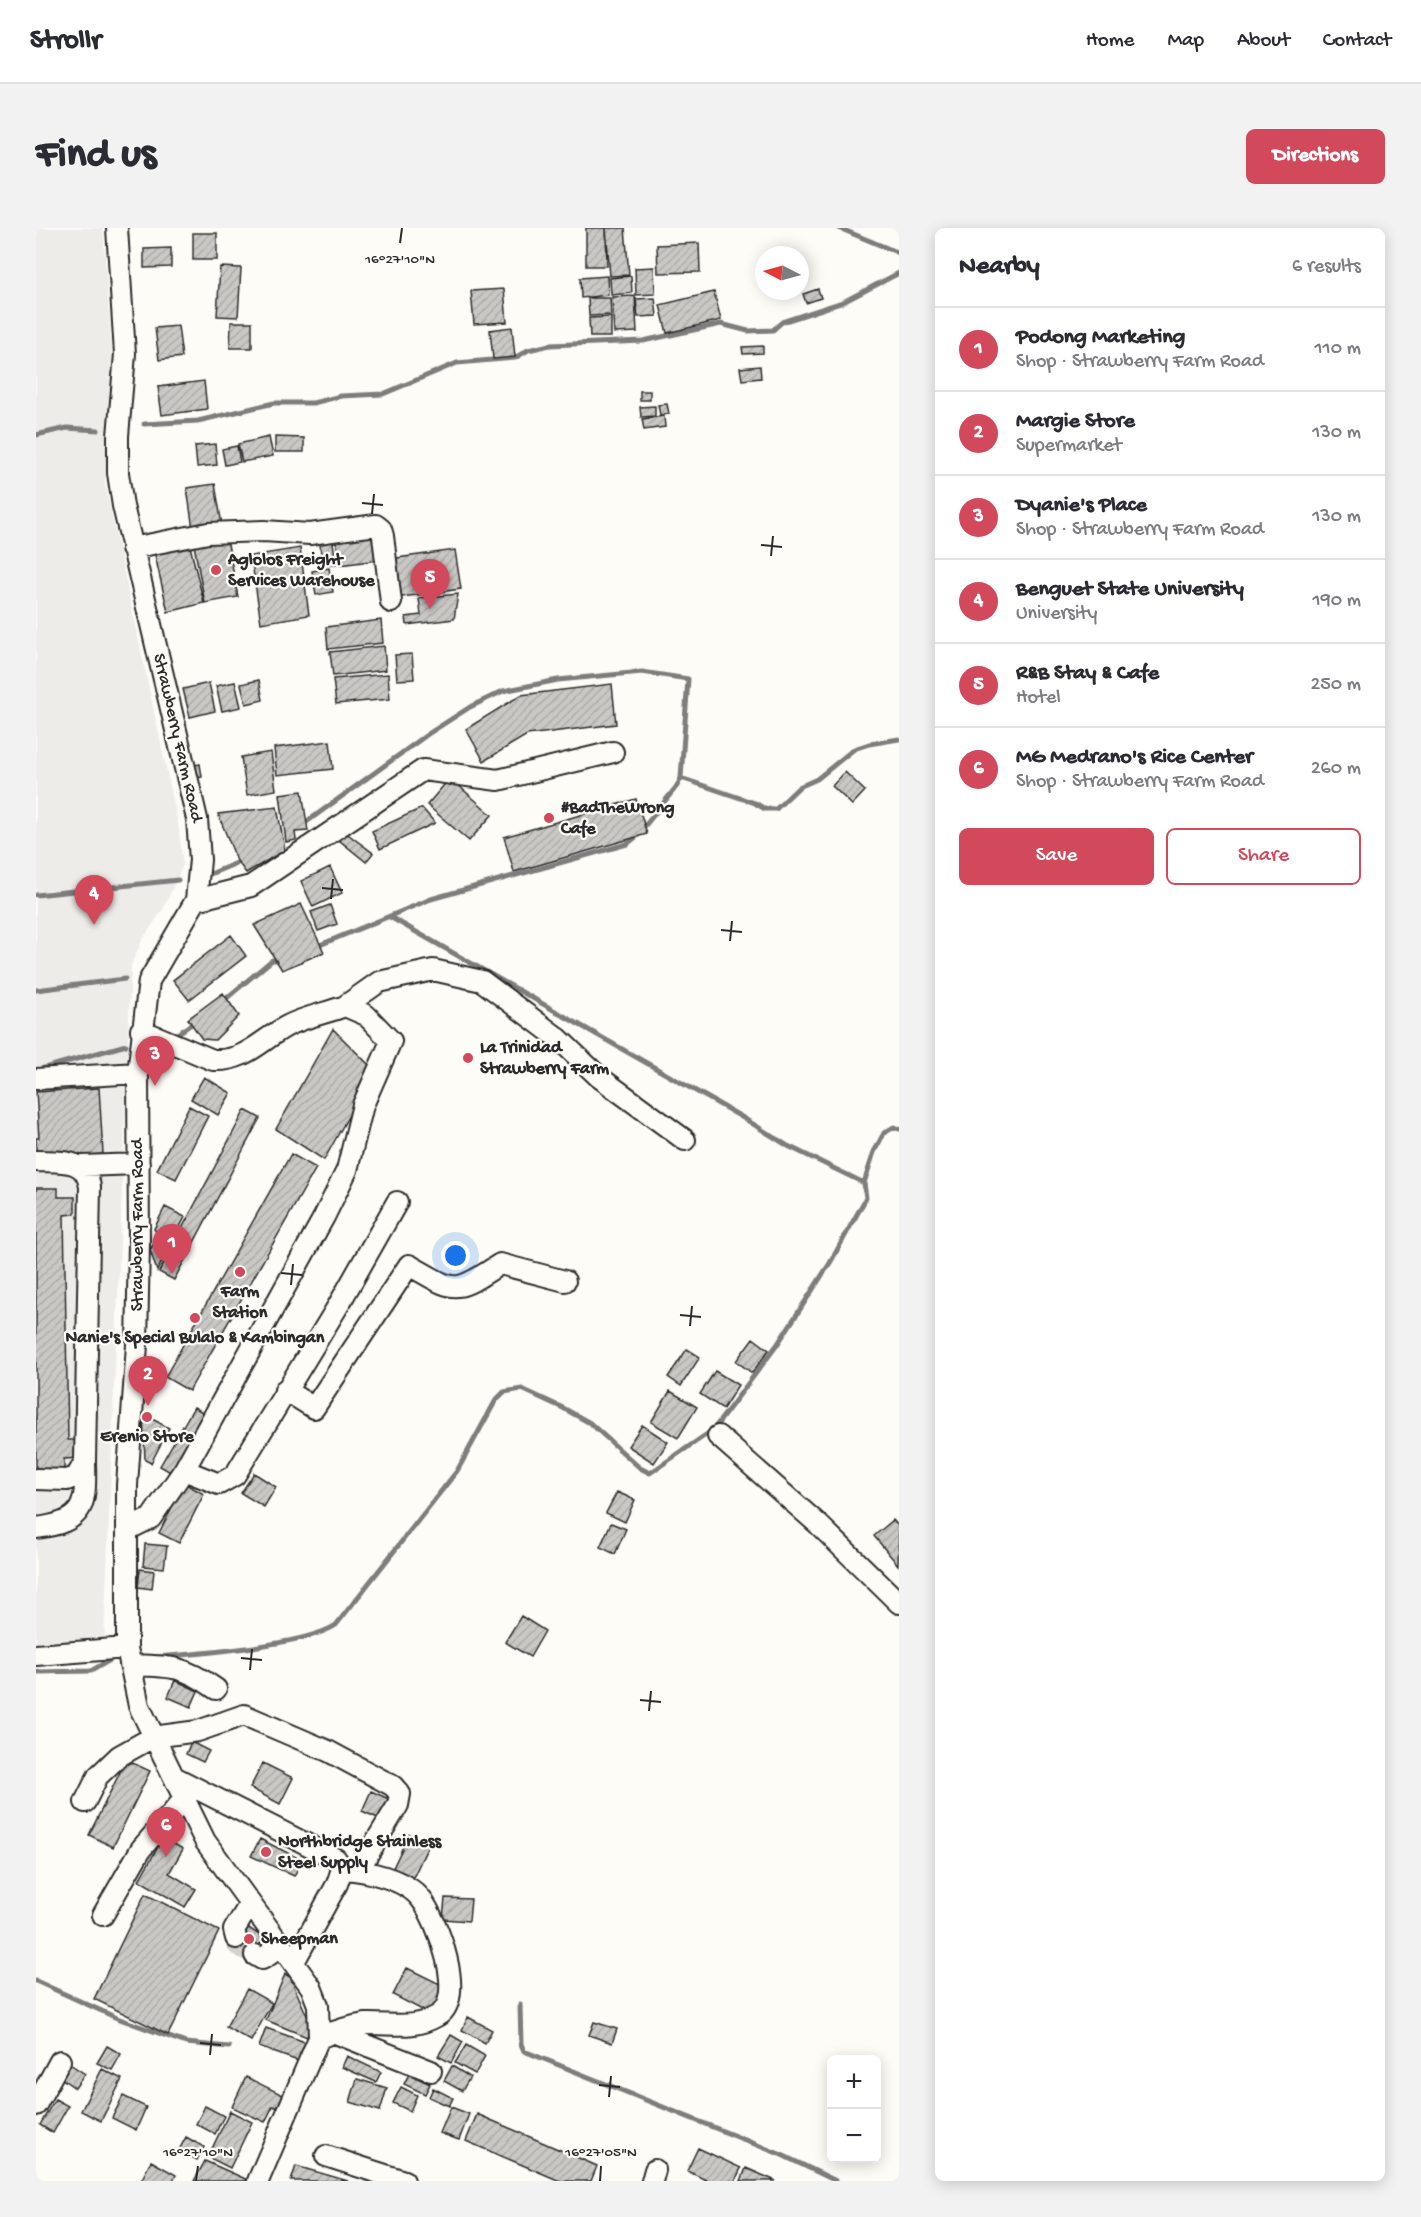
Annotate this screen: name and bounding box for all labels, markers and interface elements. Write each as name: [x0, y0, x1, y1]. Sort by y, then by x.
text: Strollr: [30, 25, 101, 58]
text: Home: [1086, 29, 1134, 54]
text: Map: [1167, 29, 1204, 54]
text: About: [1237, 29, 1290, 54]
text: Contact: [1323, 29, 1391, 54]
button: Directions: [1246, 129, 1385, 184]
text: Find us: [36, 132, 156, 181]
north arrow: [755, 246, 809, 300]
text: 16°27'10"N: [364, 251, 435, 269]
text: Nearby: [959, 252, 1040, 283]
text: 6 results: [1292, 256, 1361, 279]
text: Podong Marketing: [1016, 325, 1185, 351]
text: 1: [974, 338, 983, 361]
text: 110 m: [1315, 338, 1361, 361]
text: Shop · Strawberry Farm Road: [1016, 351, 1264, 374]
text: Margie Store: [1016, 409, 1135, 435]
text: 2: [974, 422, 983, 445]
text: 130 m: [1312, 422, 1361, 445]
text: Supermarket: [1016, 435, 1122, 458]
text: Dyanie's Place: [1016, 493, 1147, 519]
text: 3: [973, 506, 984, 529]
text: 130 m: [1312, 506, 1361, 529]
text: Shop · Strawberry Farm Road: [1016, 519, 1264, 542]
place label: Aglolos Freight Services Warehouse: [227, 550, 375, 592]
pin: 5: [410, 560, 450, 609]
marker: Aglolos Freight Services Warehouse: [209, 563, 223, 577]
text: Benguet State University: [1016, 577, 1244, 603]
text: 4: [974, 590, 983, 613]
text: 190 m: [1313, 590, 1361, 613]
text: University: [1016, 603, 1097, 626]
street label: Strawberry Farm Road: [147, 652, 207, 826]
text: R&B Stay & Cafe: [1016, 661, 1159, 687]
text: 5: [973, 674, 984, 697]
text: 250 m: [1310, 674, 1361, 697]
text: Hotel: [1016, 687, 1061, 710]
text: MG Medrano's Rice Center: [1016, 745, 1253, 771]
text: 6: [973, 758, 984, 781]
text: 260 m: [1311, 758, 1361, 781]
text: Shop · Strawberry Farm Road: [1016, 771, 1264, 794]
place label: #BadTheWrong Cafe: [560, 798, 675, 840]
marker: #BadTheWrong Cafe: [542, 811, 556, 825]
button: Save: [959, 828, 1154, 885]
button: Share: [1166, 828, 1361, 885]
pin: 4: [74, 876, 114, 925]
pin: 3: [136, 1036, 174, 1086]
place label: La Trinidad Strawberry Farm: [480, 1038, 609, 1080]
marker: La Trinidad Strawberry Farm: [461, 1051, 475, 1065]
street label: Strawberry Farm Road: [128, 1137, 149, 1311]
pin: 1: [152, 1224, 192, 1274]
your location: [441, 1241, 470, 1270]
marker: Farm Station: [233, 1265, 247, 1279]
place label: Farm Station: [213, 1282, 268, 1324]
marker: Nanie's Special Bulalo & Kambingan: [188, 1311, 202, 1325]
place label: Nanie's Special Bulalo & Kambingan: [66, 1328, 325, 1349]
pin: 2: [128, 1356, 168, 1406]
marker: Erenio Store: [140, 1410, 154, 1424]
place label: Erenio Store: [100, 1427, 195, 1448]
pin: 6: [146, 1808, 186, 1857]
place label: Northbridge Stainless Steel Supply: [278, 1832, 443, 1874]
marker: Northbridge Stainless Steel Supply: [259, 1845, 273, 1859]
place label: Sheepman: [261, 1929, 338, 1950]
marker: Sheepman: [242, 1932, 256, 1946]
map controls: [827, 2055, 881, 2163]
button: +: [827, 2055, 881, 2109]
button: −: [827, 2109, 881, 2163]
text: 16°27'10"N: [162, 2144, 233, 2162]
text: 16°27'05"N: [564, 2144, 637, 2162]

